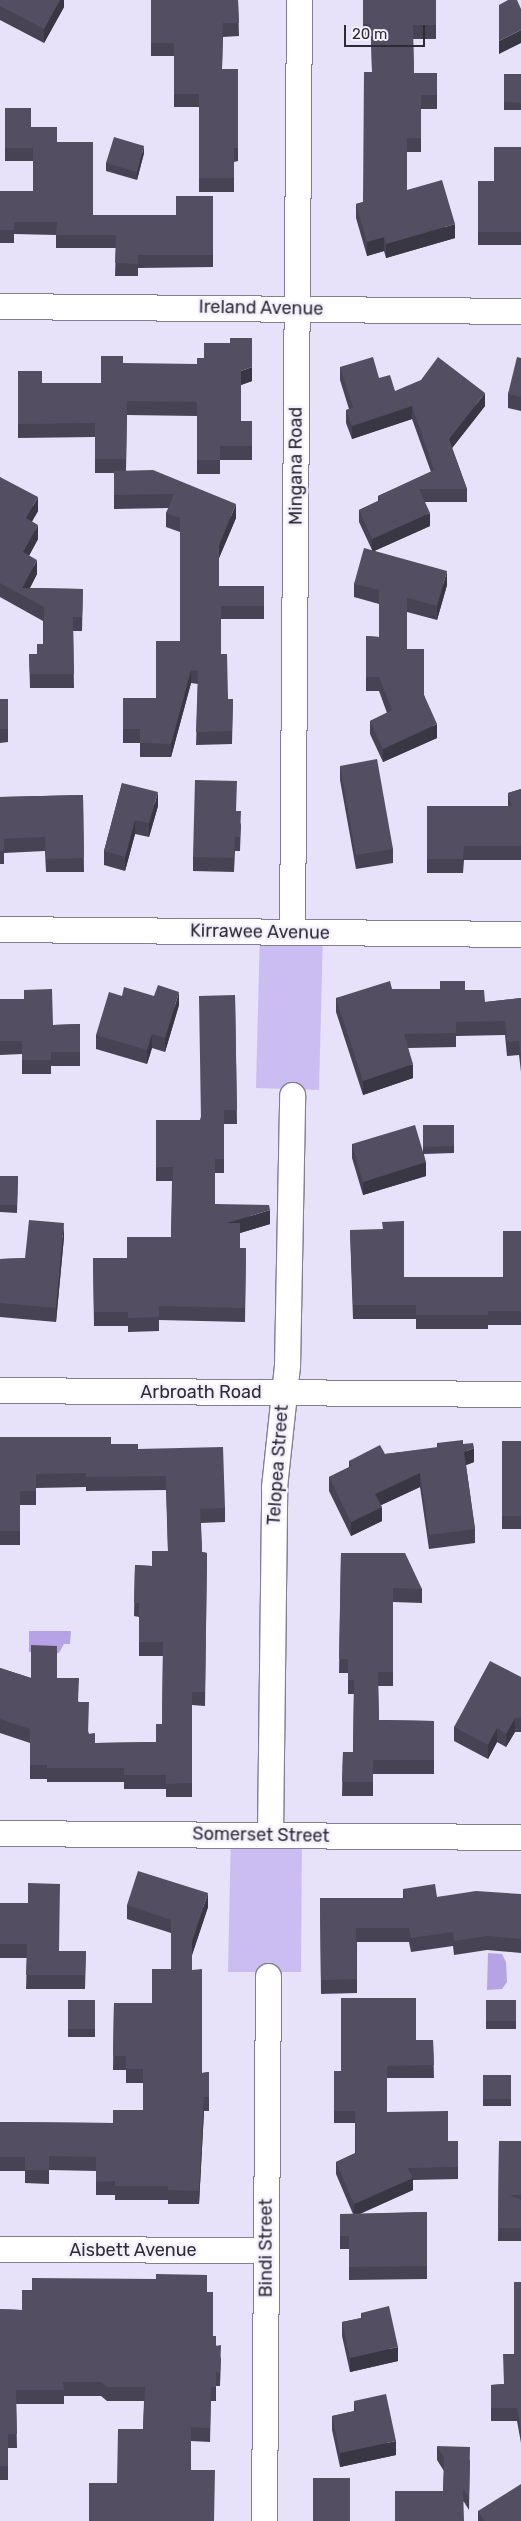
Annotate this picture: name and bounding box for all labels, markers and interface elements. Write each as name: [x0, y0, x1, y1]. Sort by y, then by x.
scale bar: [346, 15, 427, 47]
text: 20 m: [352, 25, 387, 43]
street label: Ireland Avenue: [198, 296, 324, 320]
street label: Mingana Road: [285, 407, 307, 525]
street label: Kirrawee Avenue: [190, 920, 330, 944]
street label: Arbroath Road: [140, 1381, 262, 1403]
street label: Telopea Street: [263, 1404, 293, 1526]
street label: Somerset Street: [192, 1823, 330, 1847]
street label: Bindi Street: [255, 2199, 277, 2297]
street label: Aisbett Avenue: [69, 2239, 197, 2261]

